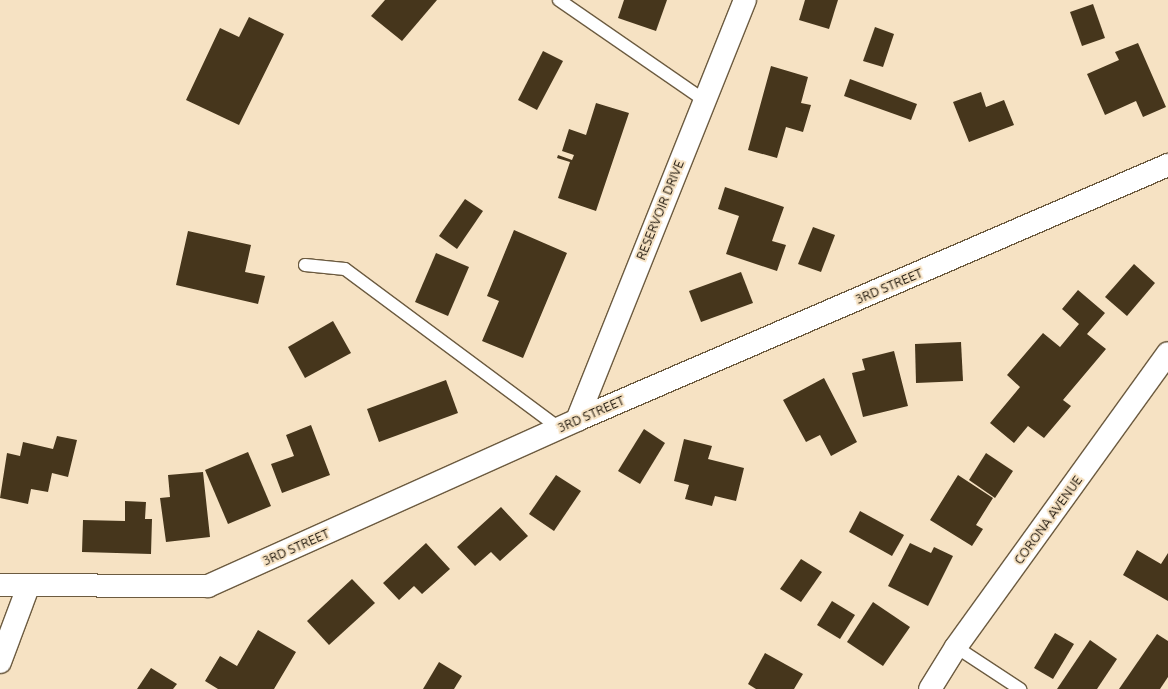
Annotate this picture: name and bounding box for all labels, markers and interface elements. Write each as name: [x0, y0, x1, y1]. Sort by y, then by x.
street label: RESERVOIR DRIVE: [633, 158, 687, 262]
street label: 3RD STREET: [853, 265, 925, 307]
street label: 3RD STREET: [555, 392, 627, 436]
street label: CORONA AVENUE: [1011, 473, 1085, 567]
street label: 3RD STREET: [260, 525, 332, 569]

